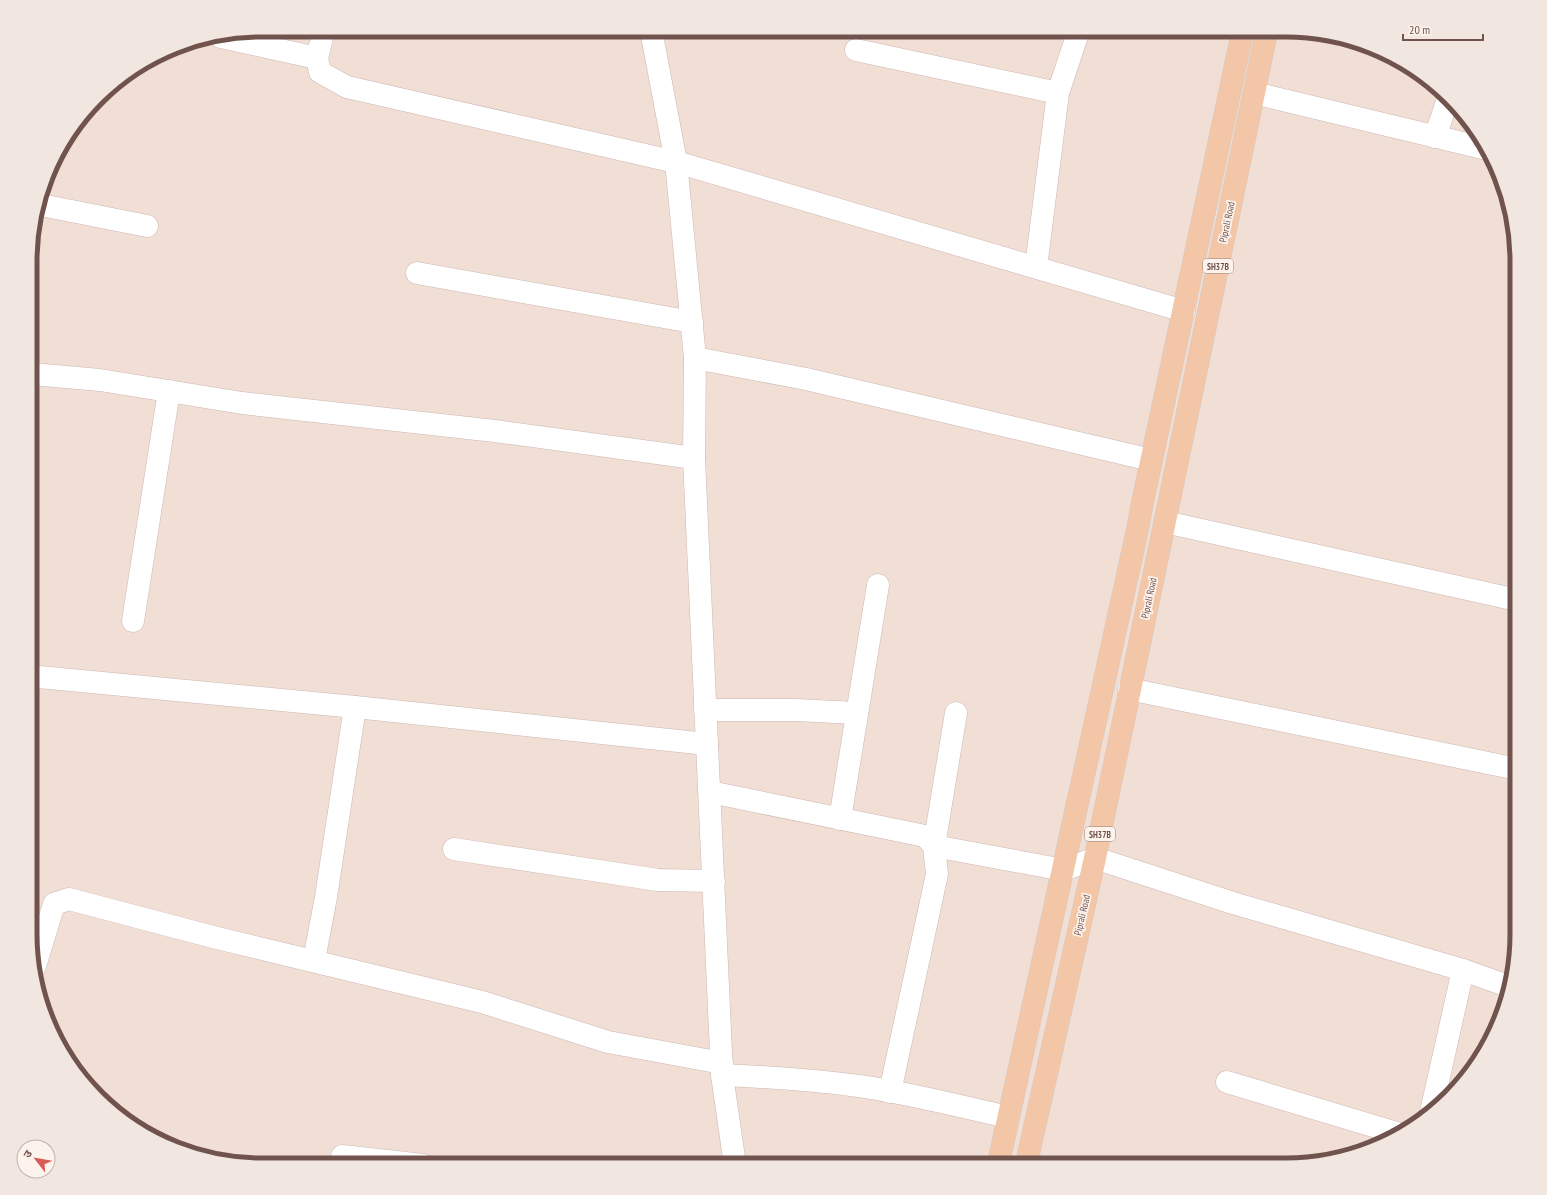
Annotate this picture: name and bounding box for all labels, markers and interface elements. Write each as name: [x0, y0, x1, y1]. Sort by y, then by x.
scale bar: [1403, 16, 1483, 42]
text: 20 m: [1409, 22, 1430, 37]
street label: Piprali Road: [1216, 200, 1238, 244]
road number: SH37B: [1203, 259, 1233, 273]
street label: Piprali Road: [1138, 576, 1160, 620]
road number: SH37B: [1085, 827, 1115, 841]
street label: Piprali Road: [1071, 893, 1093, 937]
north arrow: [16, 1139, 56, 1179]
text: उ: [20, 1147, 35, 1160]

